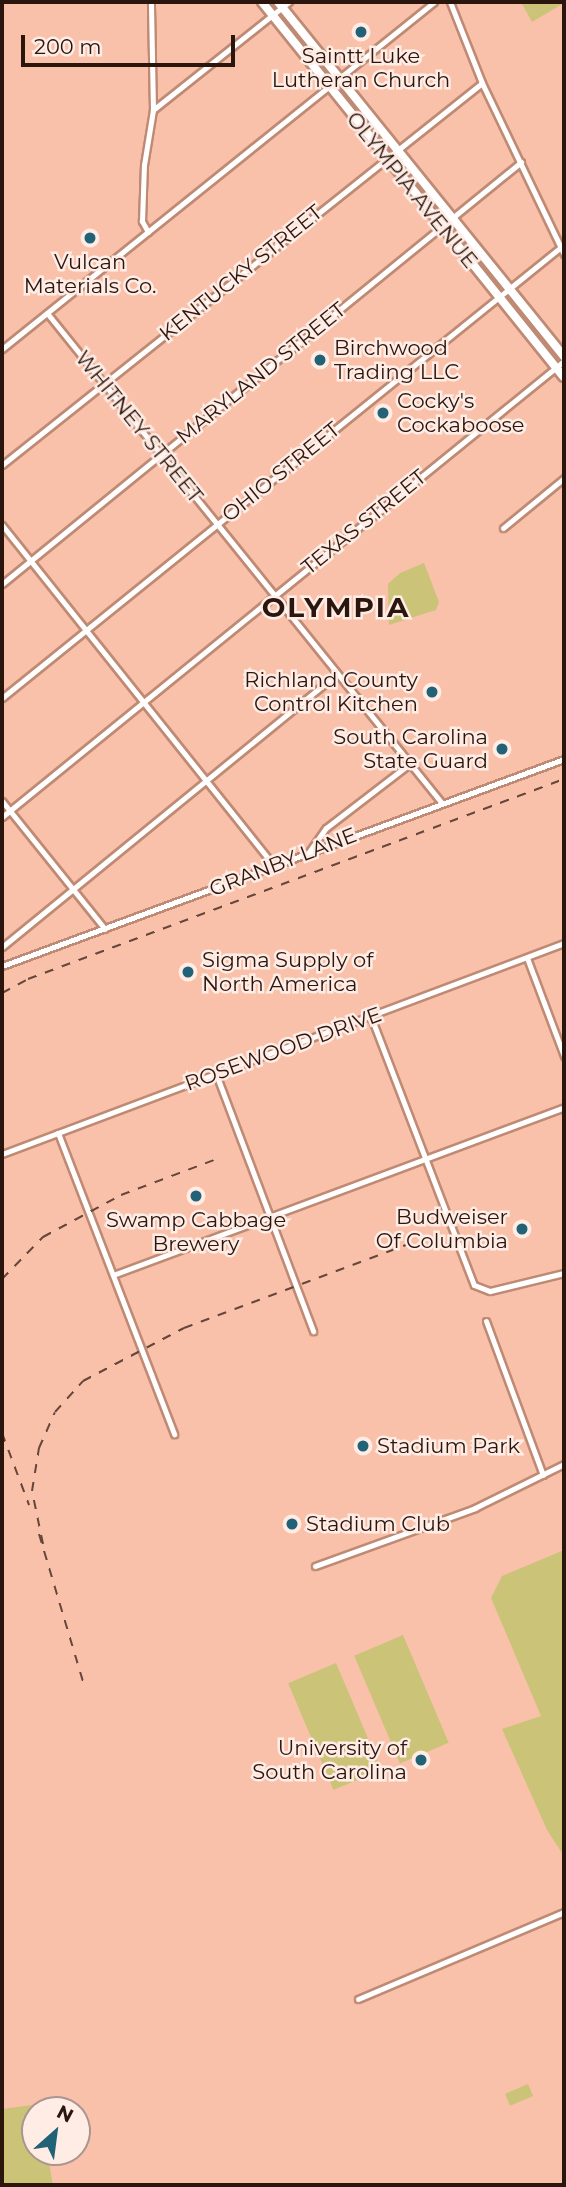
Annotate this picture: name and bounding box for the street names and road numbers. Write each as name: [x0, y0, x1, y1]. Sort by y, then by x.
street label: OLYMPIA AVENUE: [341, 107, 483, 273]
street label: KENTUCKY STREET: [154, 200, 328, 346]
street label: MARYLAND STREET: [171, 297, 351, 449]
street label: WHITNEY STREET: [70, 346, 208, 508]
street label: OHIO STREET: [217, 417, 345, 527]
street label: TEXAS STREET: [297, 464, 431, 580]
street label: GRANBY LANE: [206, 822, 360, 902]
street label: ROSEWOOD DRIVE: [181, 1002, 385, 1096]

